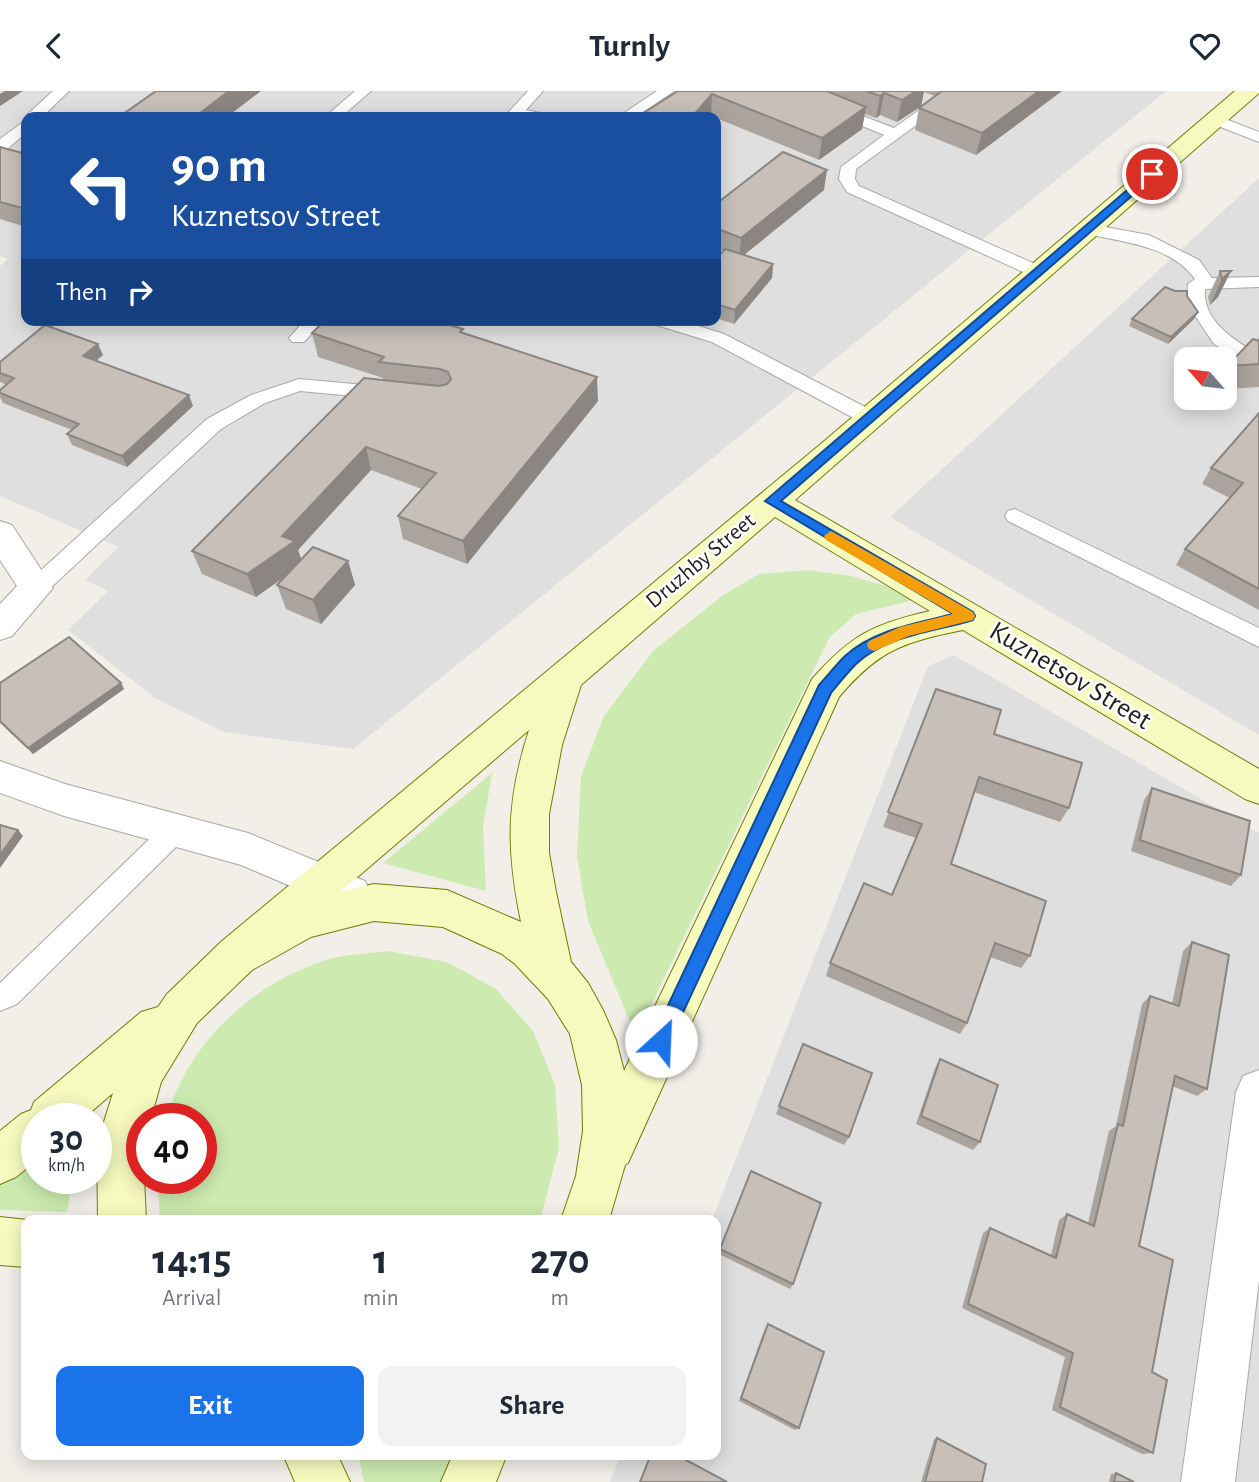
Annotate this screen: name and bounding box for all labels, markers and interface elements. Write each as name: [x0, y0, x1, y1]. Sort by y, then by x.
icon: back: [35, 27, 73, 65]
icon: heart: [1186, 27, 1224, 65]
text: Turnly: [589, 30, 670, 62]
icon: left: [56, 140, 147, 231]
text: 90 m: [171, 142, 267, 191]
pin: [1122, 144, 1182, 204]
icon: arrive: [1133, 155, 1171, 193]
text: Kuznetsov Street: [171, 200, 380, 232]
icon: right: [121, 273, 159, 311]
text: Then: [56, 279, 107, 305]
north arrow: [1174, 347, 1237, 409]
map controls: [1174, 347, 1237, 410]
street label: Druzhby Street: [642, 508, 760, 613]
street label: Kuznetsov Street: [984, 617, 1156, 735]
position arrow: [624, 1004, 698, 1078]
speed limit sign: 40: [126, 1103, 217, 1194]
text: 30: [50, 1122, 83, 1157]
text: km/h: [48, 1157, 85, 1175]
text: 14:15: [152, 1239, 231, 1281]
text: 1: [373, 1239, 388, 1281]
text: 270: [530, 1239, 590, 1281]
text: Arrival: [162, 1287, 221, 1310]
text: min: [363, 1287, 399, 1310]
text: m: [551, 1287, 569, 1310]
button: Exit: [56, 1366, 364, 1446]
button: Share: [378, 1366, 686, 1446]

